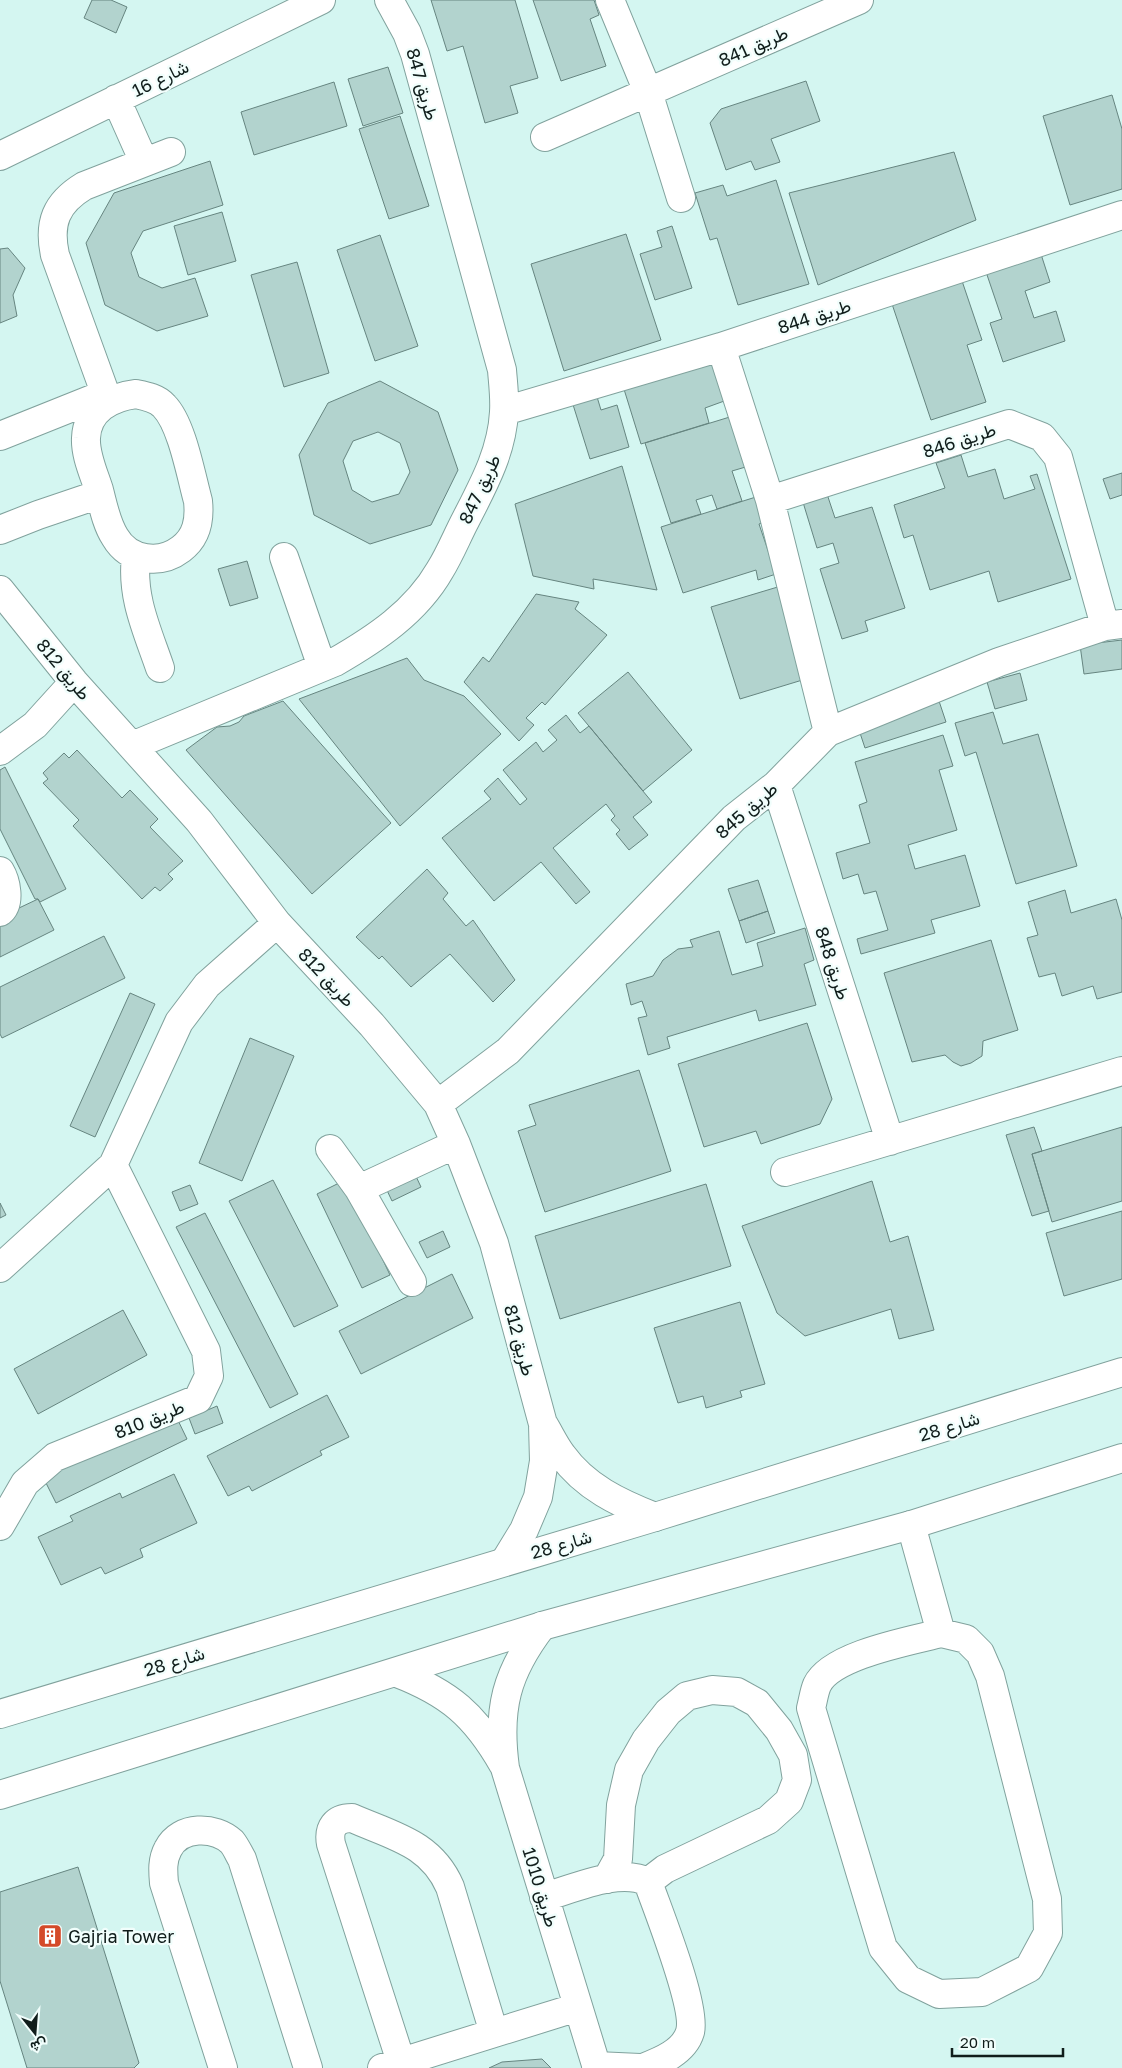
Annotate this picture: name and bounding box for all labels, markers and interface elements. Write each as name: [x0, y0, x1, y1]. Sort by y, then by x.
street label: طريق 841: [715, 21, 791, 72]
street label: طريق 847: [401, 45, 444, 123]
street label: شارع 16: [128, 55, 193, 103]
street label: طريق 844: [775, 294, 854, 339]
street label: طريق 846: [920, 418, 999, 463]
street label: طريق 847: [453, 451, 506, 528]
street label: طريق 812: [31, 634, 96, 705]
street label: طريق 845: [710, 777, 782, 844]
street label: طريق 848: [810, 924, 855, 1003]
street label: طريق 812: [293, 943, 360, 1012]
street label: طريق 812: [499, 1302, 540, 1378]
street label: طريق 810: [111, 1395, 188, 1444]
street label: شارع 28: [916, 1406, 983, 1448]
street label: شارع 28: [528, 1525, 594, 1565]
street label: شارع 28: [141, 1641, 208, 1683]
street label: طريق 1010: [517, 1844, 564, 1930]
building icon: Gajria Tower: [37, 1923, 63, 1949]
place label: Gajria Tower: [68, 1925, 174, 1947]
north arrow: [10, 2008, 60, 2058]
scale bar: [952, 2026, 1063, 2058]
text: 20 m: [960, 2033, 995, 2051]
text: ش: [28, 2034, 49, 2057]

